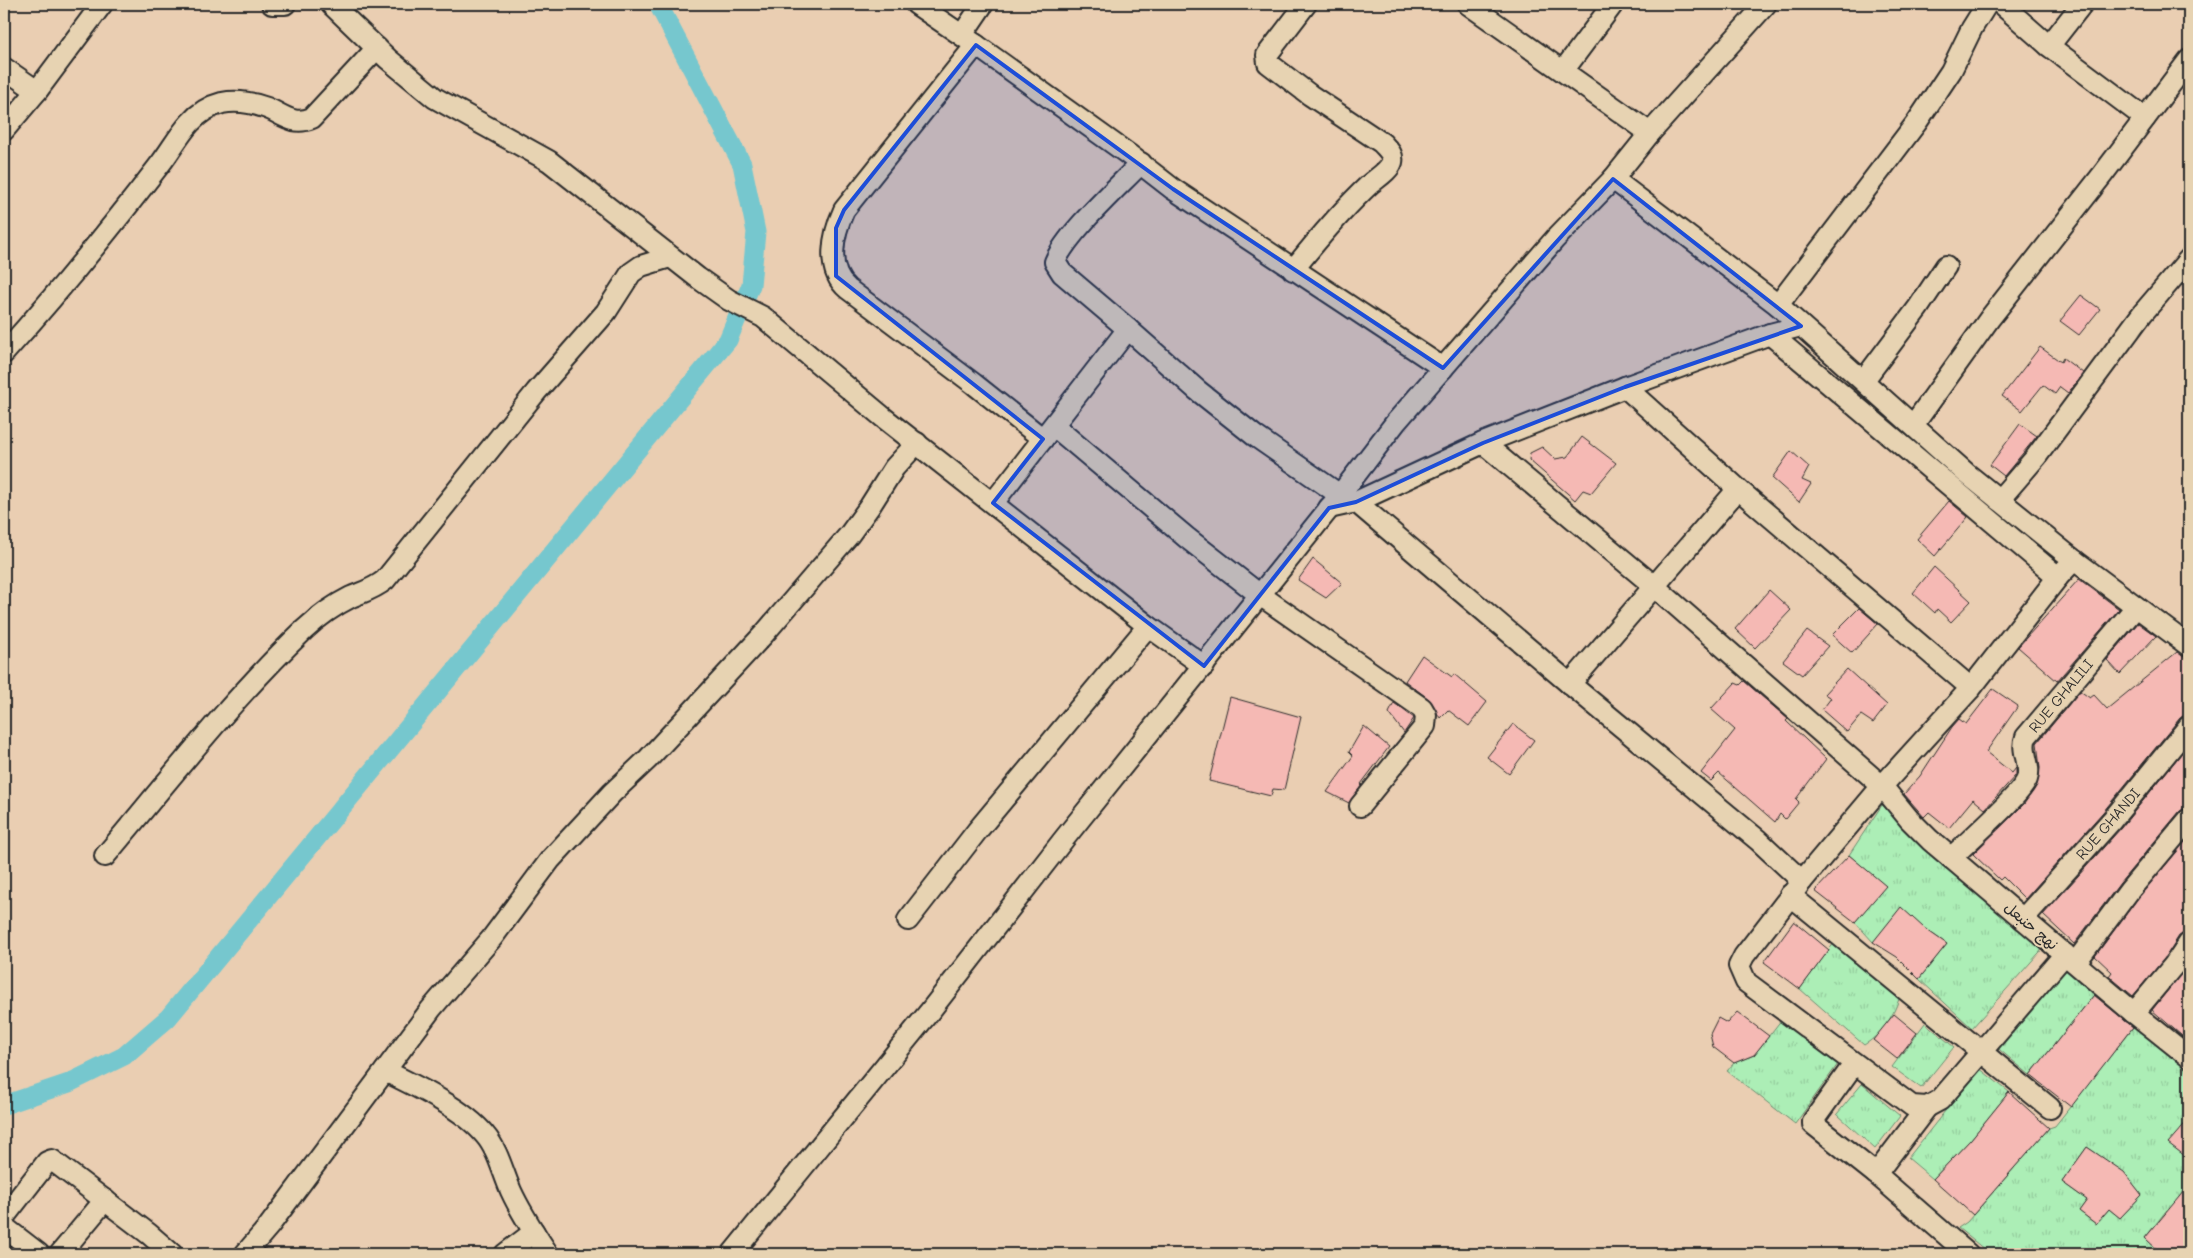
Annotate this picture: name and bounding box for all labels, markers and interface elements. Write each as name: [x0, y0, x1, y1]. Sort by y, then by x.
street label: RUE GHALILI: [2025, 655, 2097, 736]
street label: RUE GHANDI: [2072, 785, 2144, 863]
street label: نهج حنبعل: [2000, 898, 2062, 955]

